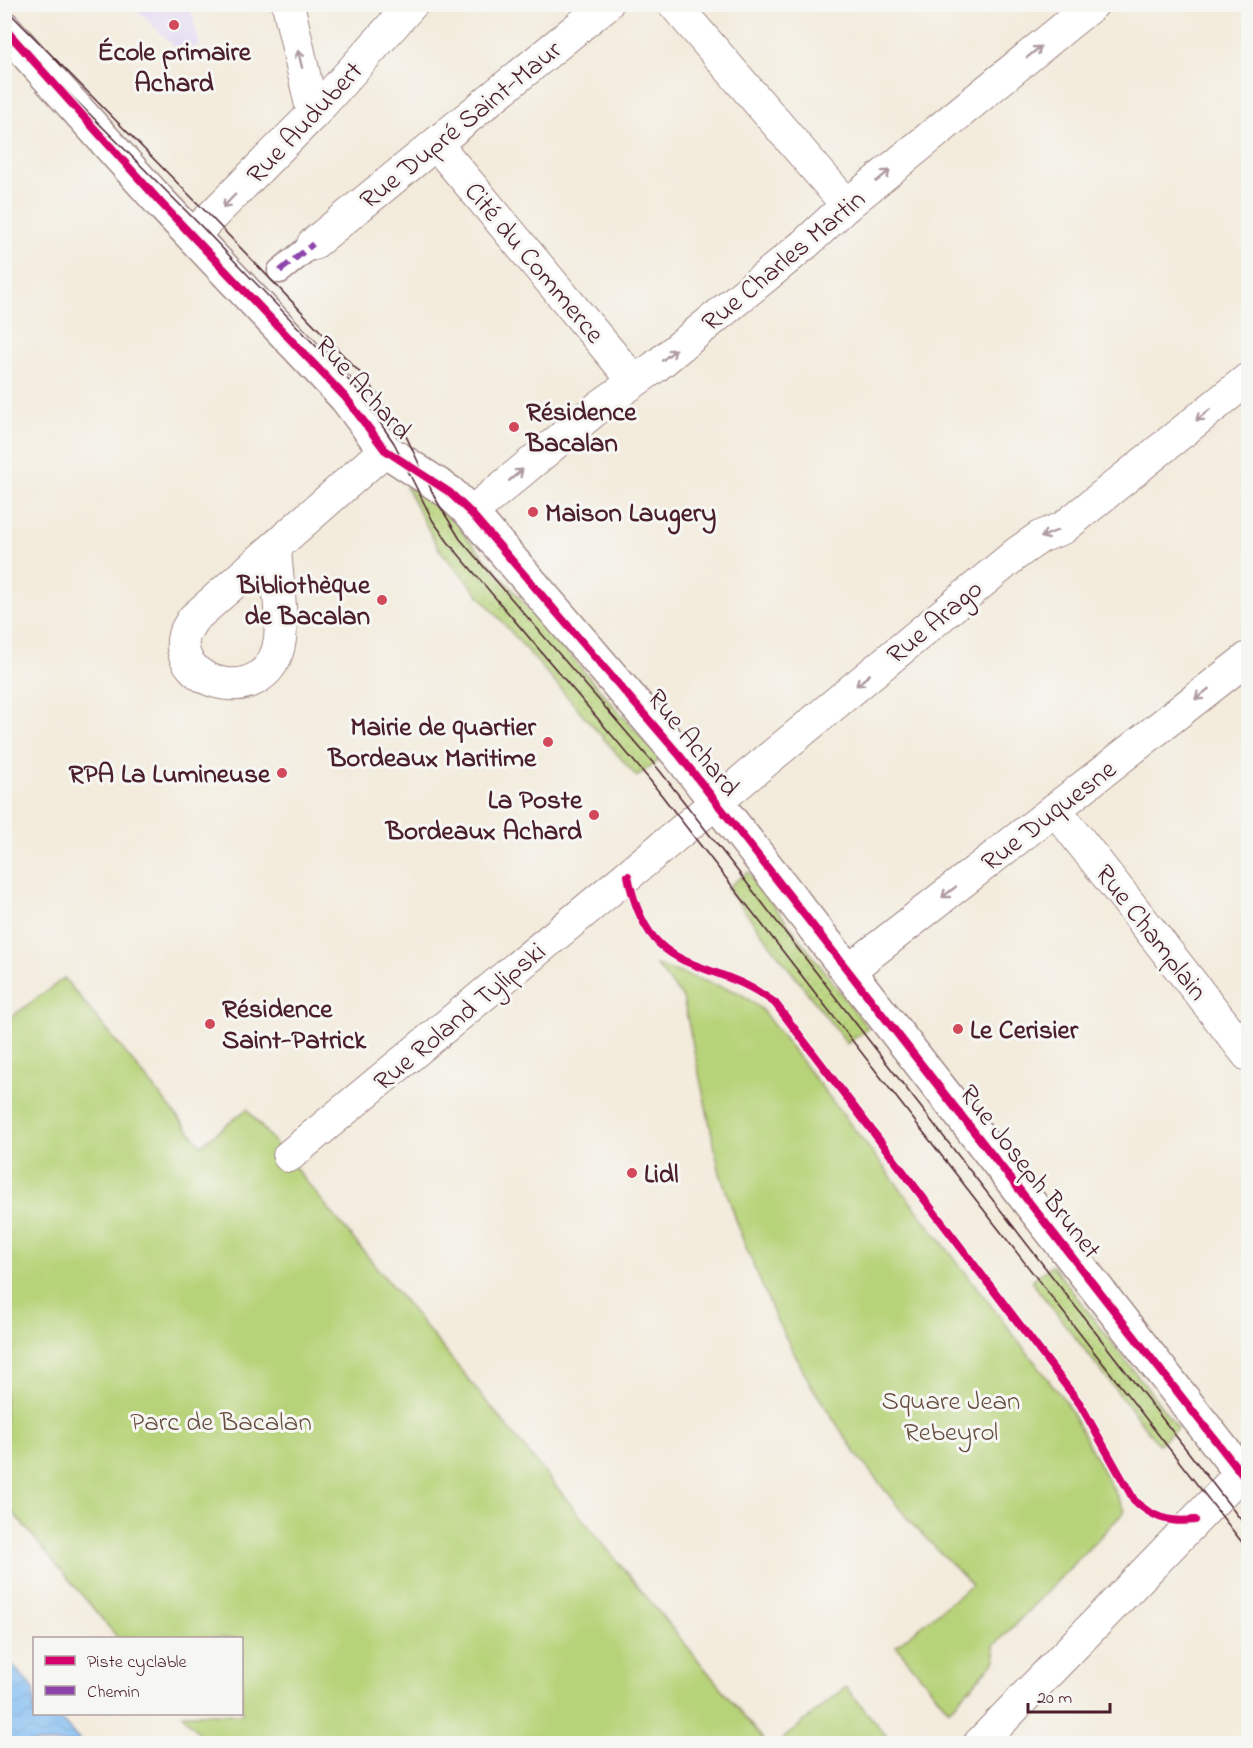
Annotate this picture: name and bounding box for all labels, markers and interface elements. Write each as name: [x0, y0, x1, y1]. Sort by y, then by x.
marker: École primaire Achard: [167, 18, 181, 32]
street label: Rue Dupré Saint-Maur: [352, 32, 572, 220]
place label: École primaire Achard: [97, 34, 252, 104]
one-way arrow: [1026, 46, 1042, 59]
one-way arrow: [294, 50, 306, 69]
street label: Rue Audubert: [239, 54, 373, 194]
one-way arrow: [875, 169, 890, 183]
street label: Cité du Commerce: [454, 174, 613, 354]
street label: Rue Charles Martin: [694, 182, 875, 342]
one-way arrow: [222, 193, 237, 208]
street label: Rue Achard: [305, 328, 420, 450]
one-way arrow: [661, 348, 676, 362]
place label: Résidence Bacalan: [524, 394, 637, 464]
one-way arrow: [1195, 409, 1211, 422]
marker: Résidence Bacalan: [507, 420, 521, 434]
one-way arrow: [508, 469, 524, 482]
place label: Maison Laugery: [545, 495, 716, 535]
marker: Maison Laugery: [526, 505, 540, 519]
one-way arrow: [1040, 528, 1058, 540]
place label: Bibliothèque de Bacalan: [235, 567, 371, 637]
street label: Rue Arago: [879, 571, 992, 675]
marker: Bibliothèque de Bacalan: [375, 593, 389, 607]
one-way arrow: [855, 674, 871, 687]
street label: Rue Achard: [636, 681, 748, 806]
one-way arrow: [1195, 688, 1211, 701]
place label: Mairie de quartier Bordeaux Maritime: [326, 709, 537, 779]
marker: Mairie de quartier Bordeaux Maritime: [541, 735, 555, 749]
street label: Rue Duquesne: [974, 751, 1126, 882]
place label: RPA La Lumineuse: [69, 756, 271, 795]
marker: RPA La Lumineuse: [275, 766, 289, 780]
place label: La Poste Bordeaux Achard: [384, 782, 583, 852]
marker: La Poste Bordeaux Achard: [587, 808, 601, 822]
street label: Rue Champlain: [1084, 857, 1216, 1010]
one-way arrow: [942, 885, 958, 898]
street label: Rue Roland Tylipski: [366, 934, 555, 1102]
place label: Résidence Saint-Patrick: [222, 991, 367, 1061]
place label: Le Cerisier: [970, 1012, 1079, 1051]
marker: Résidence Saint-Patrick: [203, 1017, 217, 1031]
marker: Le Cerisier: [951, 1022, 965, 1036]
street label: Rue Joseph Brunet: [948, 1077, 1110, 1268]
place label: Lidl: [644, 1156, 679, 1195]
marker: Lidl: [625, 1166, 639, 1180]
park label: Square Jean Rebeyrol: [882, 1383, 1020, 1453]
park label: Parc de Bacalan: [130, 1404, 312, 1443]
legend: [33, 1637, 243, 1715]
text: Piste cyclable: [87, 1650, 188, 1676]
scale bar: [1028, 1676, 1110, 1714]
text: Chemin: [87, 1680, 140, 1706]
text: 20 m: [1037, 1686, 1072, 1712]

